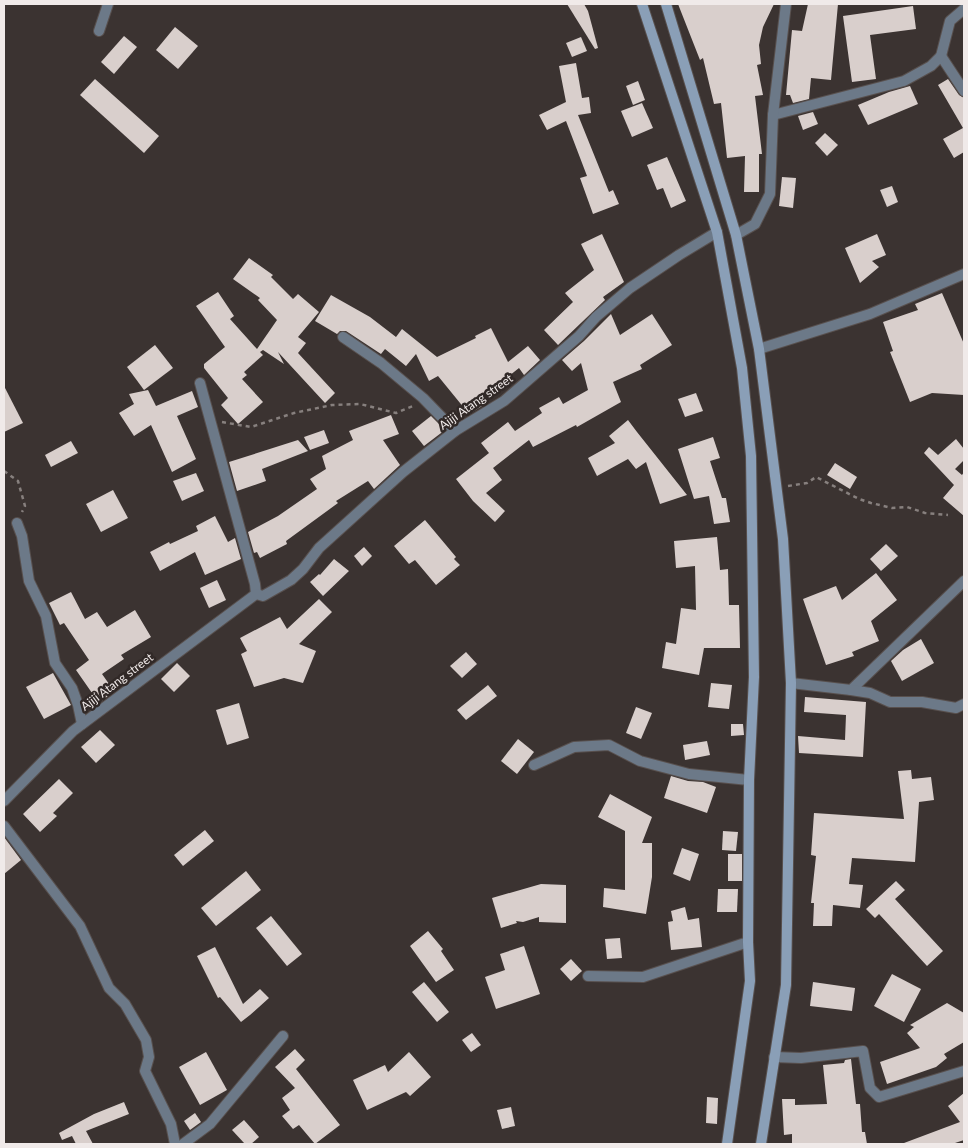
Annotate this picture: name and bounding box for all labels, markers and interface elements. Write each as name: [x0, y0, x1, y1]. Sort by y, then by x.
street label: Ajiji Atang street: [436, 370, 516, 433]
street label: Ajiji Atang street: [77, 649, 156, 714]

